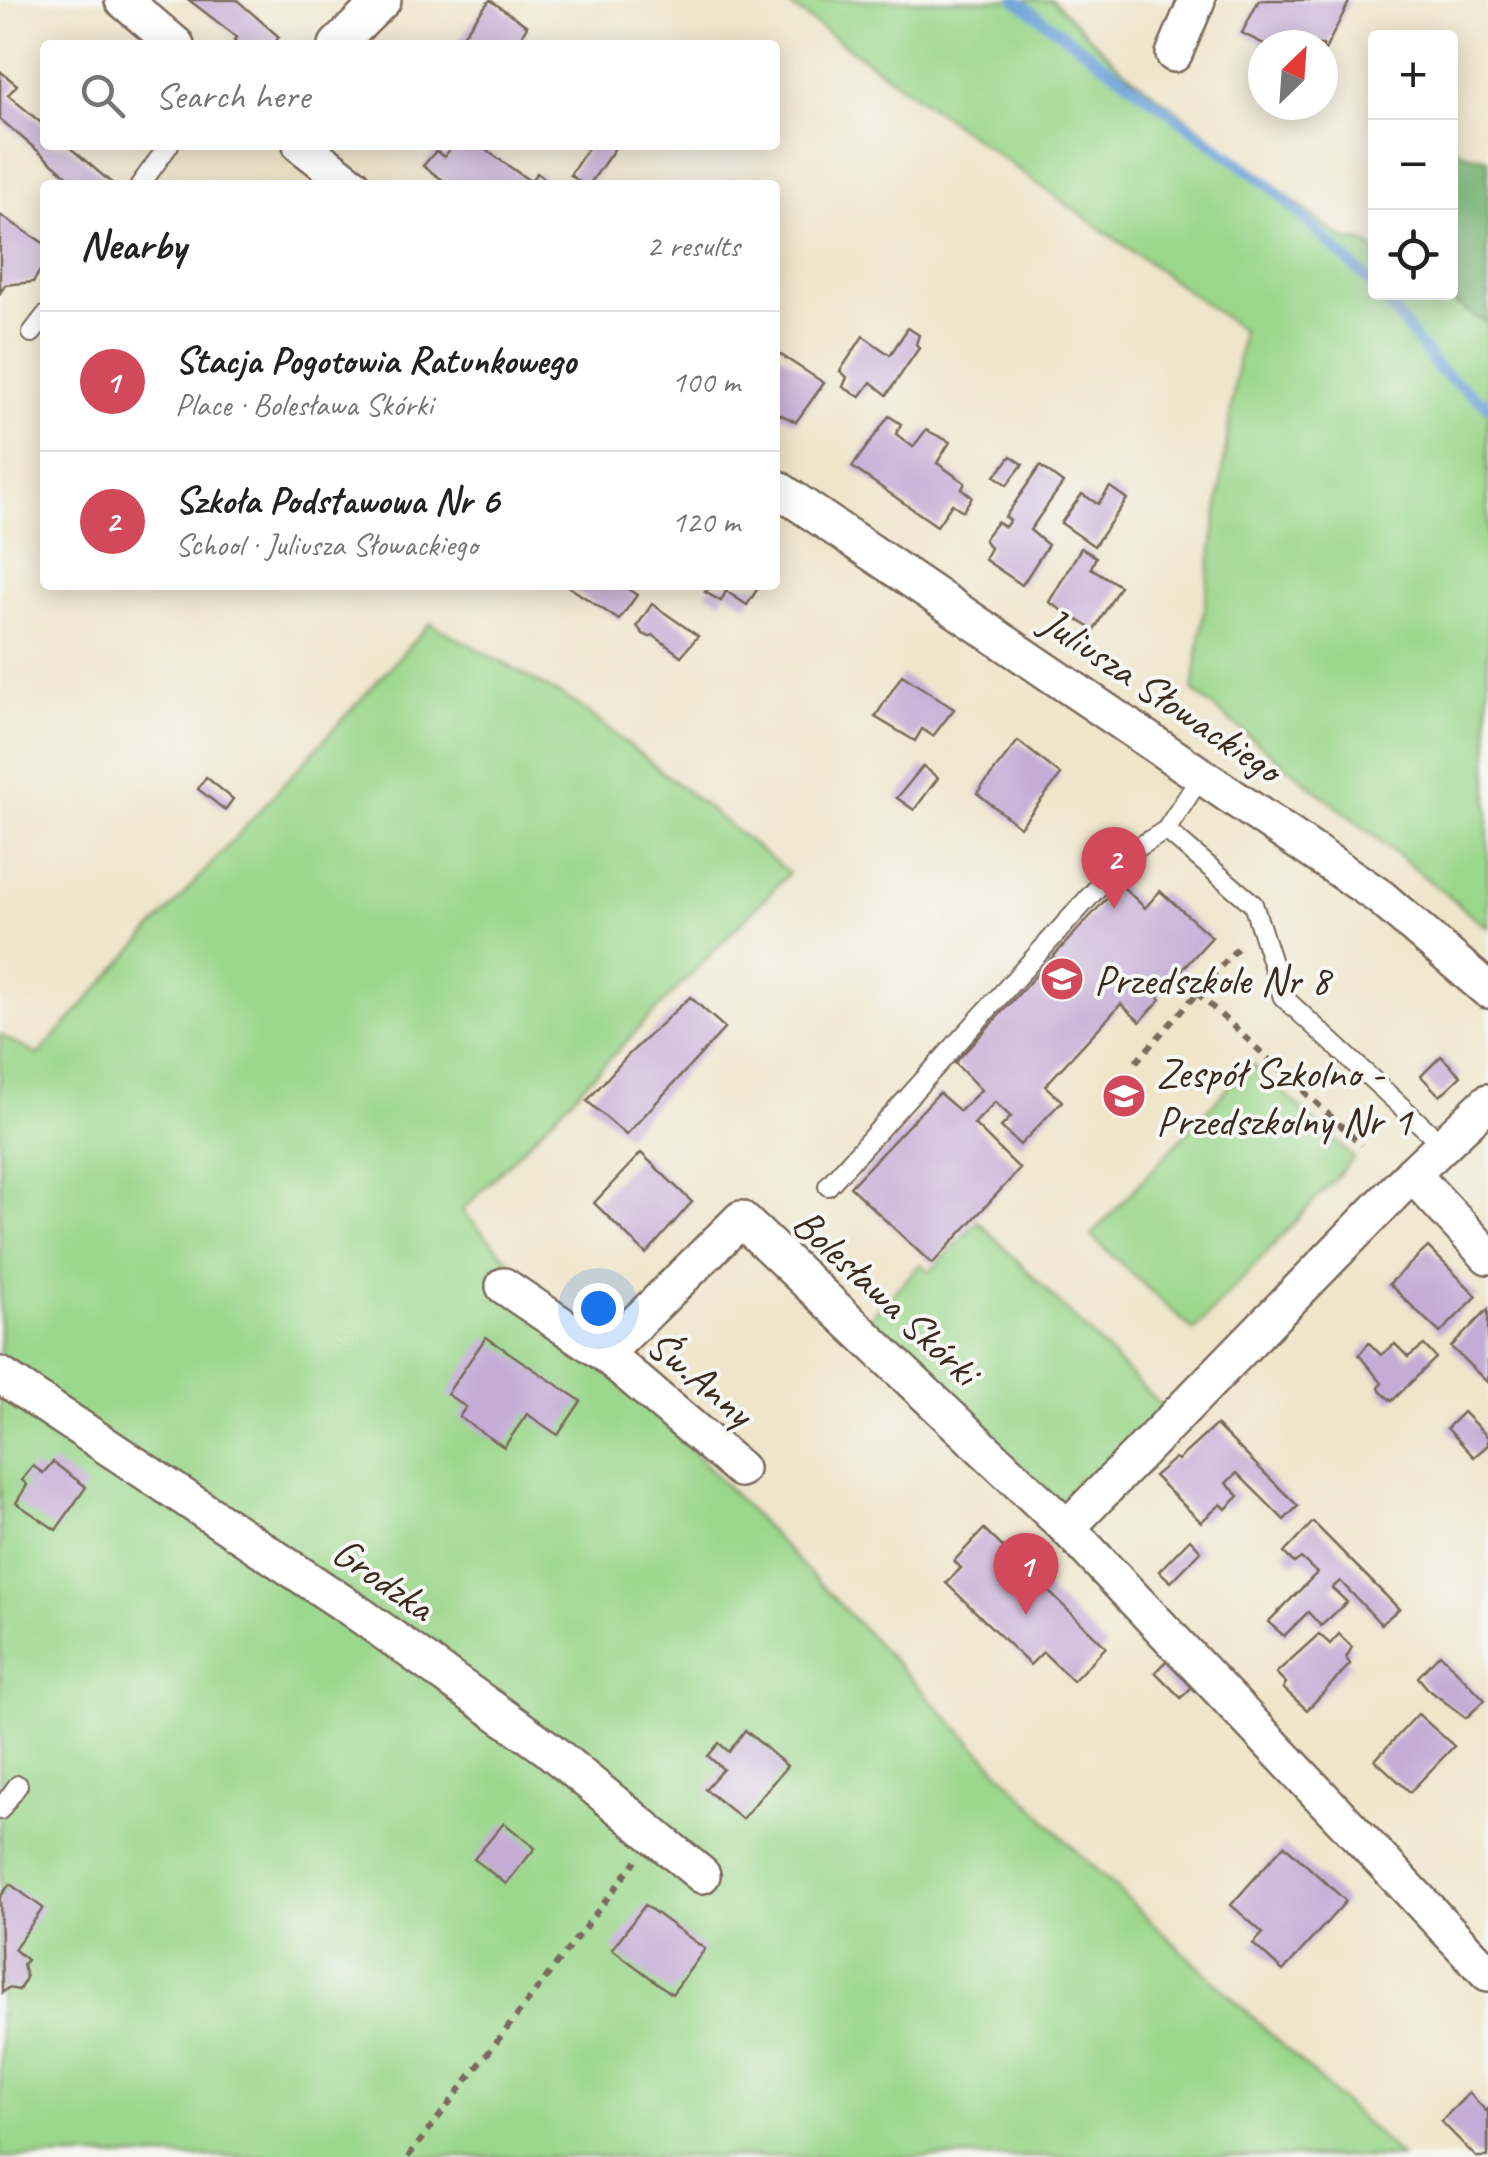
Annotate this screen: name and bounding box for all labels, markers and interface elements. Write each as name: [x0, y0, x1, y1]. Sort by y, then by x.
north arrow: [1248, 30, 1338, 120]
map controls: [1368, 30, 1458, 300]
button: +: [1368, 30, 1458, 120]
search box: [40, 40, 780, 150]
icon: search: [75, 68, 130, 123]
text: Search here: [155, 72, 310, 119]
button: −: [1368, 120, 1458, 210]
button: locate: [1368, 210, 1458, 300]
text: Nearby: [80, 219, 186, 272]
text: 2 results: [646, 225, 740, 266]
text: Stacja Pogotowia Ratunkowego: [175, 337, 576, 384]
text: 1: [105, 361, 120, 402]
text: 100 m: [671, 361, 740, 402]
text: Place · Bolesława Skórki: [175, 384, 433, 425]
text: Szkoła Podstawowa Nr 6: [175, 477, 499, 524]
text: 2: [105, 501, 120, 542]
text: 120 m: [671, 501, 740, 542]
text: School · Juliusza Słowackiego: [175, 524, 478, 565]
street label: Juliusza Słowackiego: [1029, 594, 1295, 797]
pin: 2: [1082, 826, 1146, 909]
place label: Przedszkole Nr 8: [1094, 954, 1334, 1007]
school or university icon: Przedszkole Nr 8: [1039, 956, 1085, 1002]
place label: Zespół Szkolno - Przedszkolny Nr 1: [1156, 1047, 1414, 1148]
school or university icon: Zespół Szkolno - Przedszkolny Nr 1: [1101, 1073, 1147, 1119]
street label: Bolesława Skórki: [781, 1197, 994, 1401]
your location: [573, 1283, 624, 1334]
street label: Św.Anny: [636, 1318, 767, 1440]
street label: Grodzka: [322, 1525, 447, 1635]
pin: 1: [994, 1532, 1058, 1615]

